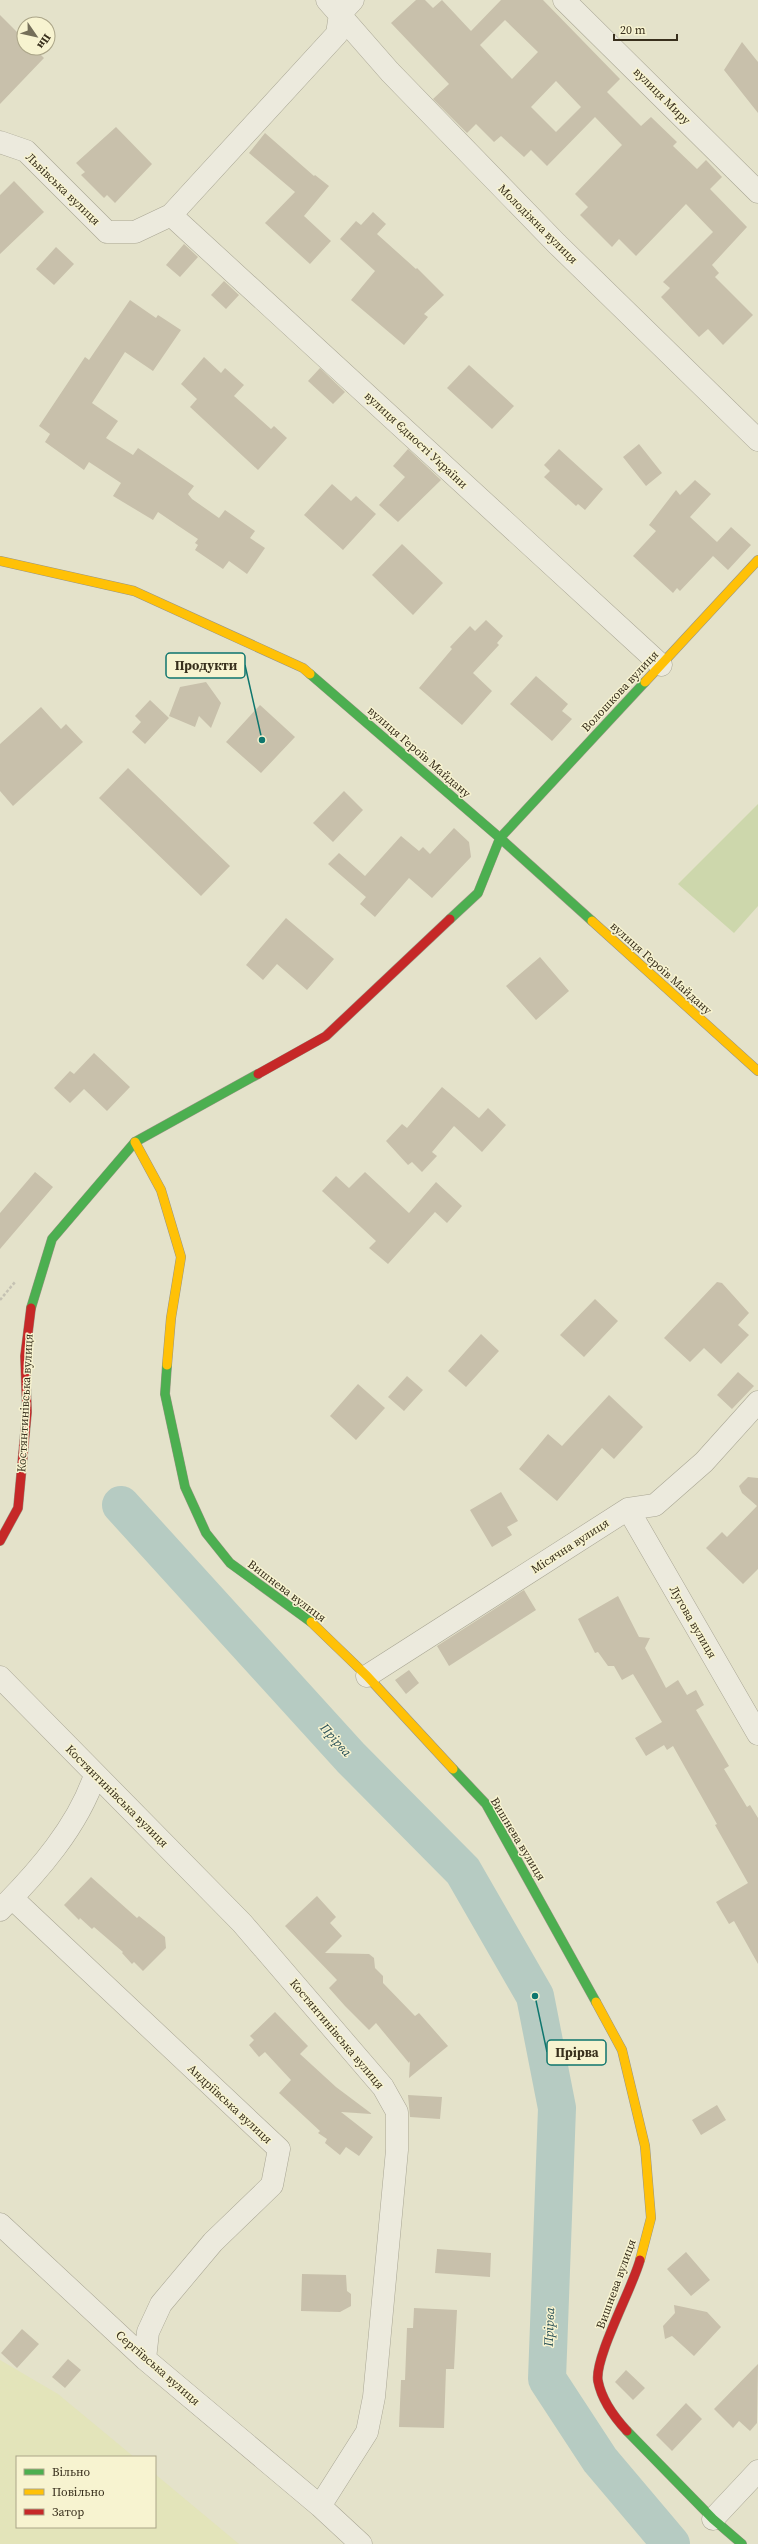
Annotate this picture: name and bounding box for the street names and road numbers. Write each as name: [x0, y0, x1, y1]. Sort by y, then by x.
street label: вулиця Миру: [630, 64, 695, 129]
street label: Львівська вулиця: [22, 149, 104, 229]
street label: Молодіжна вулиця: [495, 181, 581, 267]
street label: вулиця Єдності України: [361, 388, 471, 492]
street label: Волошкова вулиця: [578, 647, 662, 735]
street label: вулиця Героїв Майдану: [364, 703, 475, 802]
street label: вулиця Героїв Майдану: [607, 918, 716, 1019]
street label: Костянтинівська вулиця: [13, 1333, 37, 1473]
street label: Місячна вулиця: [528, 1515, 612, 1577]
street label: Вишнева вулиця: [244, 1556, 330, 1626]
street label: Лугова вулиця: [666, 1583, 720, 1661]
street label: Костянтинівська вулиця: [62, 1741, 172, 1851]
street label: Вишнева вулиця: [487, 1794, 549, 1884]
street label: Костянтинівська вулиця: [286, 1976, 388, 2092]
street label: Андріївська вулиця: [184, 2061, 276, 2147]
street label: Вишнева вулиця: [592, 2237, 640, 2331]
street label: Сергіївська вулиця: [112, 2327, 204, 2409]

